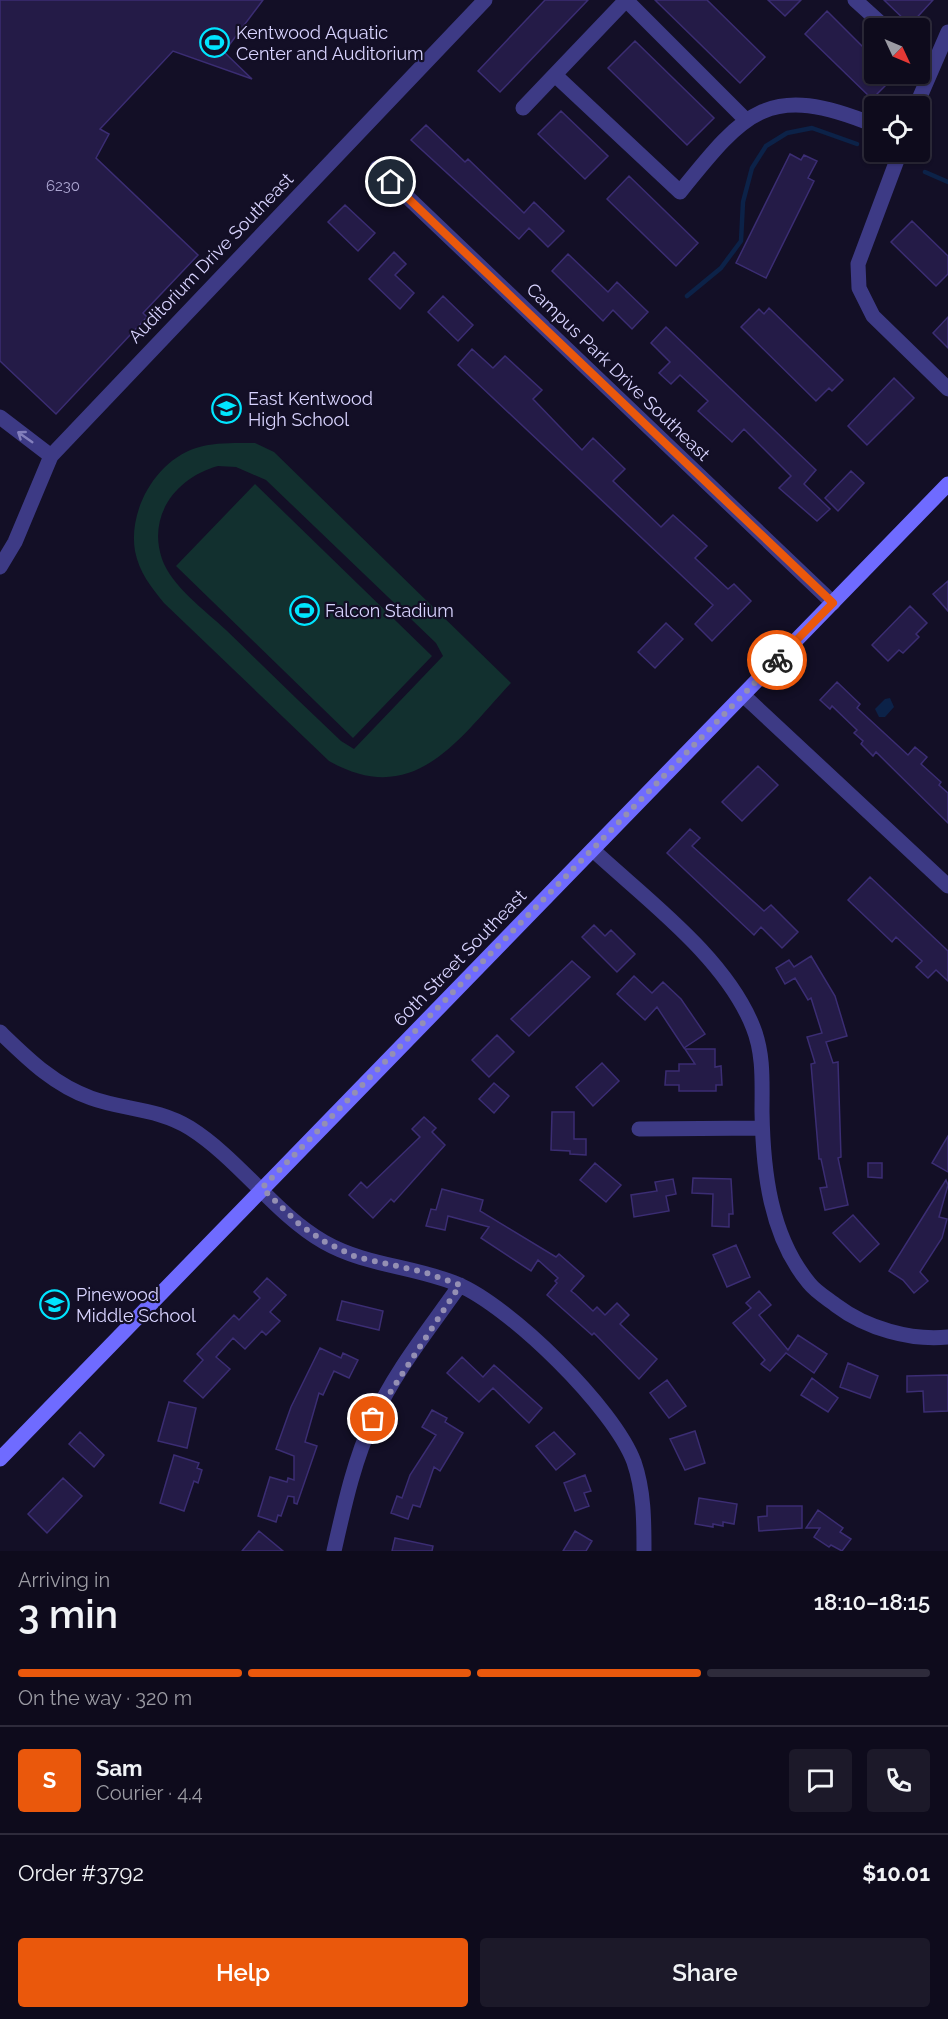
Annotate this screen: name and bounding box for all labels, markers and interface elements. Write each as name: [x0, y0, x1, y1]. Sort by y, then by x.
north arrow: [864, 18, 930, 84]
map controls: [864, 18, 930, 162]
place label: Kentwood Aquatic Center and Auditorium: [236, 22, 424, 64]
sports icon: Kentwood Aquatic Center and Auditorium: [199, 27, 231, 59]
button: locate: [864, 96, 930, 162]
pin: [365, 156, 416, 207]
icon: home: [374, 165, 407, 198]
street label: Auditorium Drive Southeast: [124, 168, 297, 347]
house number: 6230: [46, 177, 80, 195]
street label: Campus Park Drive Southeast: [522, 278, 714, 465]
place label: East Kentwood High School: [248, 388, 373, 430]
school or university icon: East Kentwood High School: [211, 393, 243, 425]
one-way arrow: [17, 431, 33, 443]
sports icon: Falcon Stadium: [288, 595, 320, 627]
place label: Falcon Stadium: [325, 600, 454, 621]
courier: [747, 630, 807, 690]
icon: bike: [761, 644, 794, 677]
street label: 60th Street Southeast: [389, 885, 530, 1030]
place label: Pinewood Middle School: [76, 1284, 196, 1326]
school or university icon: Pinewood Middle School: [39, 1289, 71, 1321]
pin: [347, 1393, 398, 1444]
icon: bag: [356, 1402, 389, 1435]
text: Arriving in: [18, 1568, 110, 1592]
text: 18:10–18:15: [814, 1589, 930, 1615]
text: 3 min: [18, 1591, 118, 1637]
text: On the way · 320 m: [18, 1686, 192, 1710]
button: chat: [789, 1749, 852, 1812]
button: phone: [867, 1749, 930, 1812]
text: Sam: [96, 1755, 143, 1781]
text: S: [43, 1767, 56, 1793]
text: Courier · 4.4: [96, 1781, 203, 1805]
text: Order #3792: [18, 1860, 144, 1886]
text: $10.01: [862, 1860, 930, 1886]
button: Help: [18, 1938, 468, 2007]
button: Share: [480, 1938, 930, 2007]

